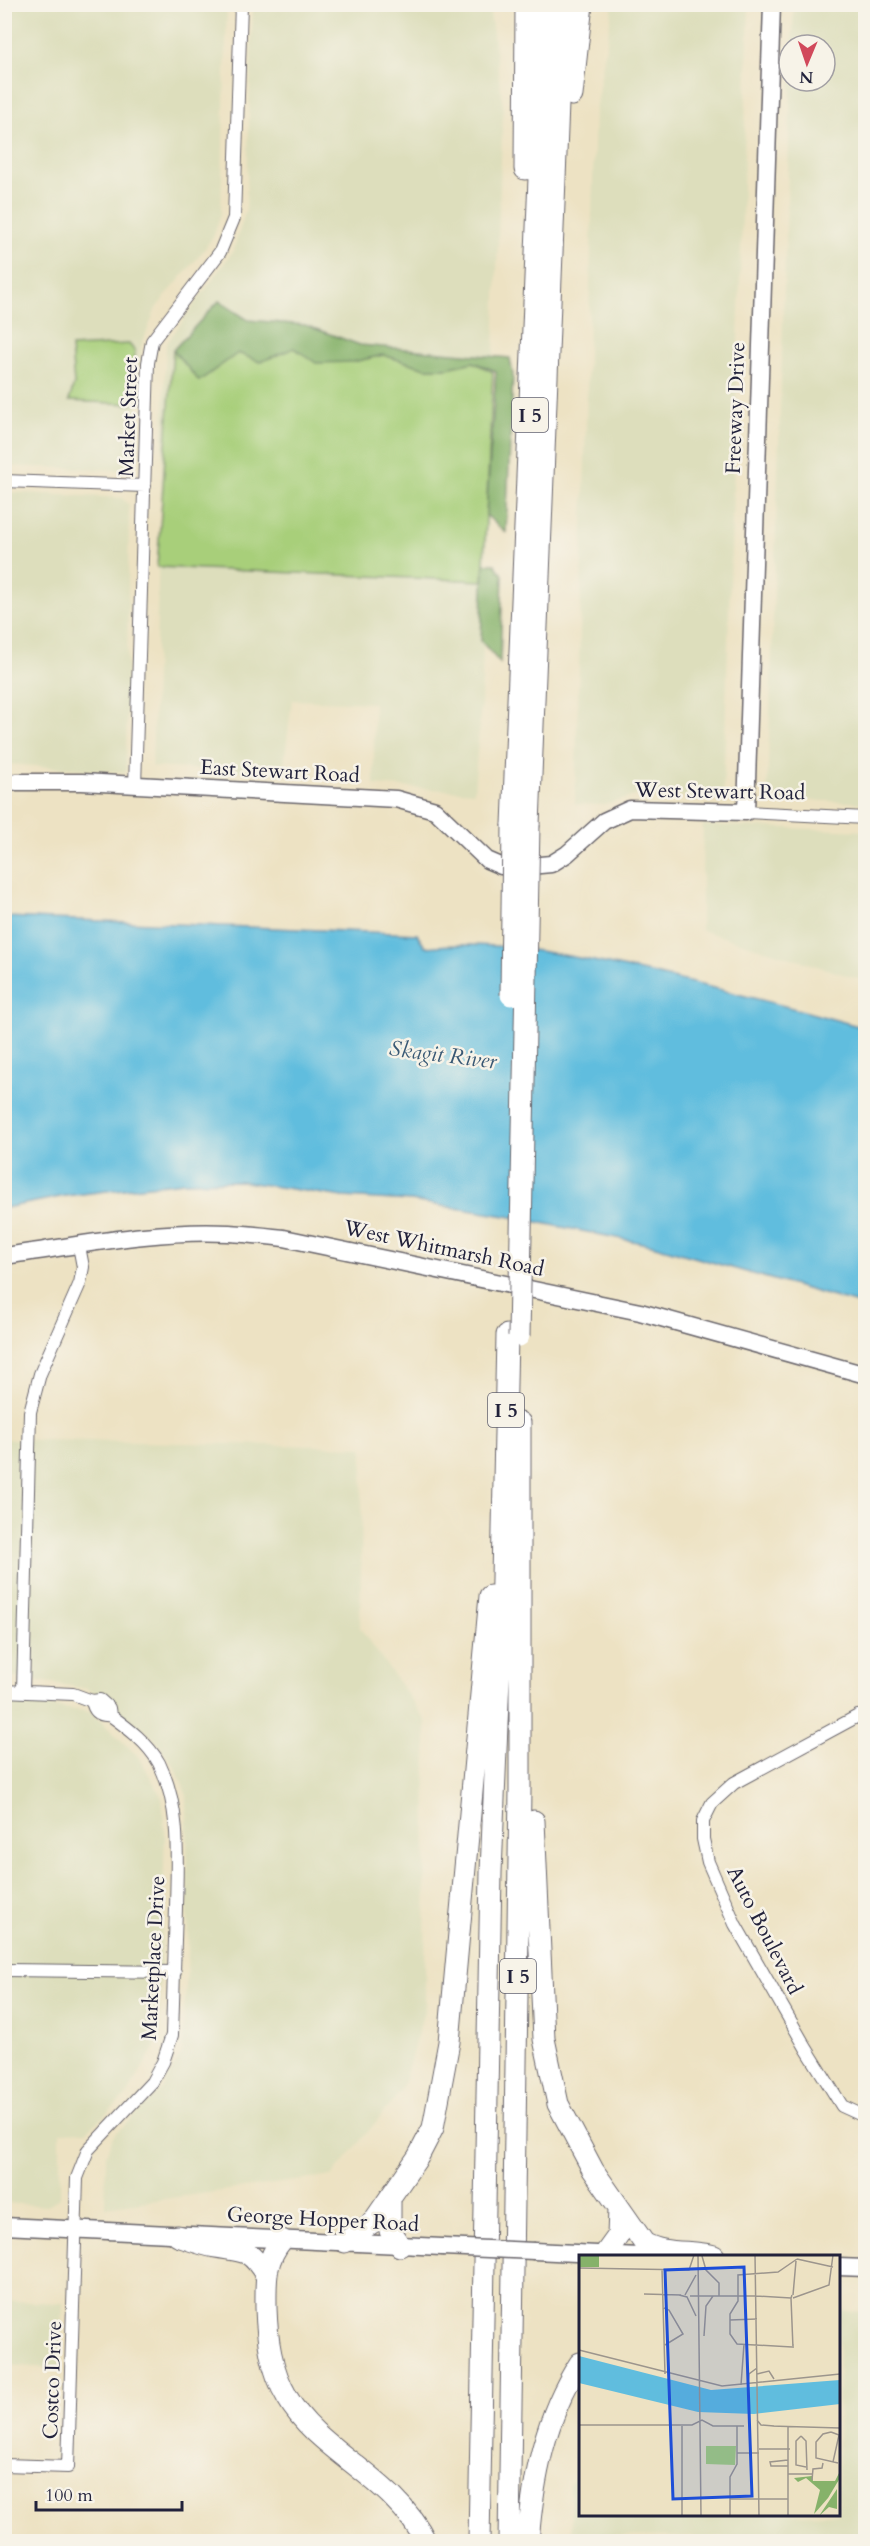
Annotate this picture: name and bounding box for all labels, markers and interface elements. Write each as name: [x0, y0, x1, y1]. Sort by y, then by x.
north arrow: [777, 33, 837, 93]
text: N: [799, 66, 814, 88]
street label: Freeway Drive: [719, 341, 752, 475]
street label: Market Street: [112, 356, 145, 478]
road number: I 5: [512, 398, 548, 432]
street label: East Stewart Road: [199, 753, 361, 790]
street label: West Stewart Road: [633, 775, 806, 807]
water label: Skagit River: [387, 1034, 499, 1077]
street label: West Whitmarsh Road: [340, 1213, 547, 1284]
road number: I 5: [488, 1393, 524, 1427]
street label: Auto Boulevard: [720, 1861, 809, 1999]
street label: Marketplace Drive: [135, 1875, 172, 2041]
road number: I 5: [500, 1959, 536, 1993]
street label: George Hopper Road: [226, 2200, 420, 2239]
inset map: [579, 2255, 840, 2516]
street label: Costco Drive: [36, 2320, 69, 2440]
scale bar: [36, 2474, 182, 2512]
text: 100 m: [45, 2483, 93, 2508]

